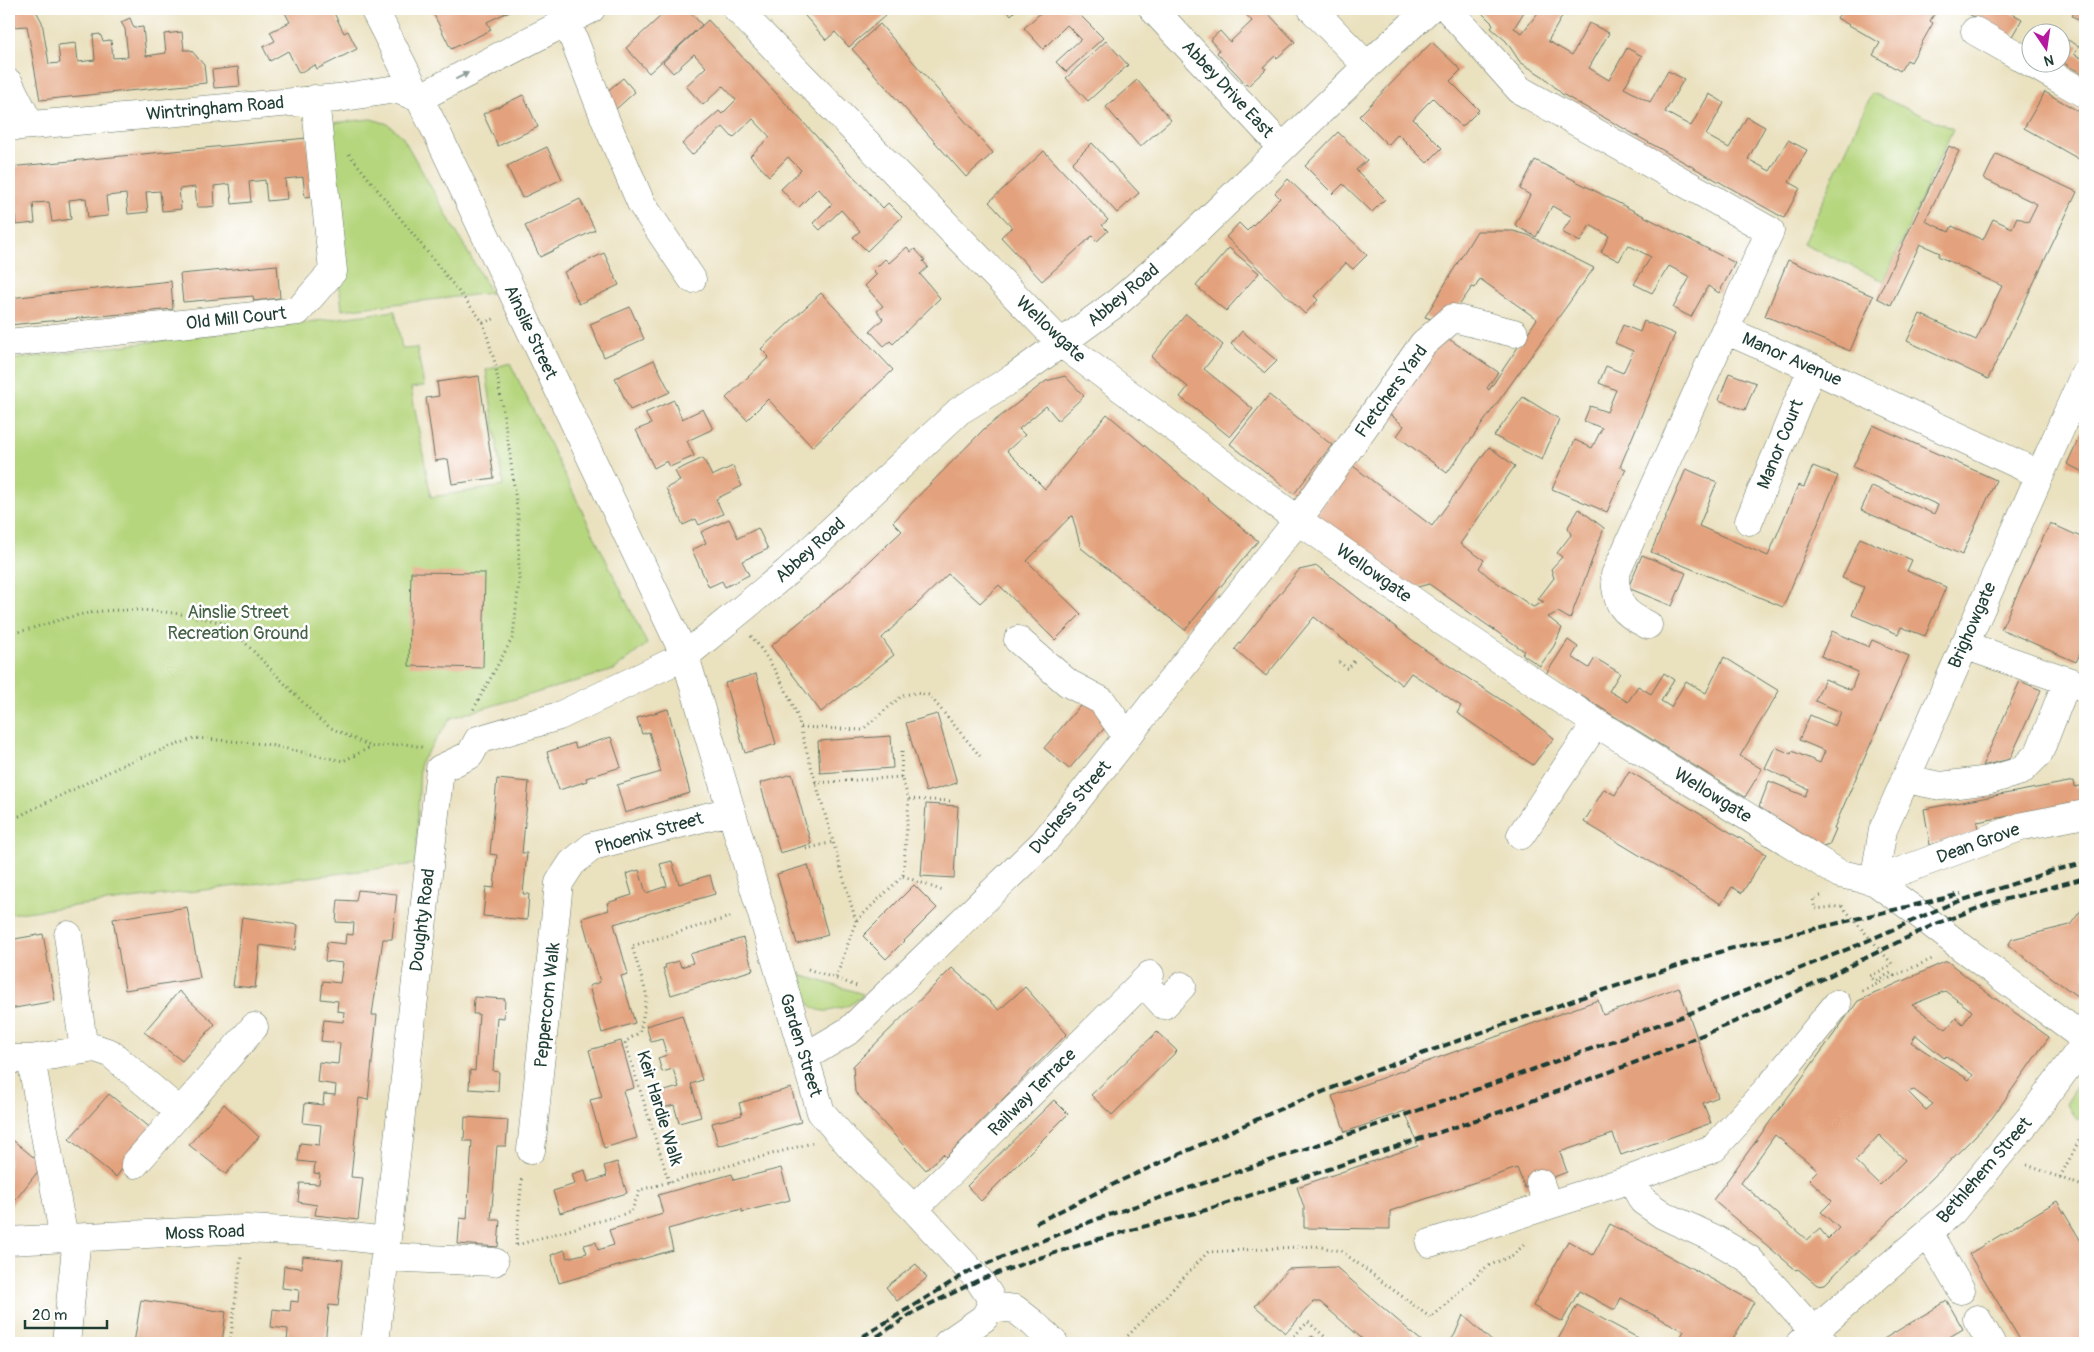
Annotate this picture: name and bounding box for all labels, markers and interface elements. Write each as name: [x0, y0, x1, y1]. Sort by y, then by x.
north arrow: [2022, 22, 2072, 72]
street label: Abbey Drive East: [1177, 36, 1279, 144]
text: N: [2042, 51, 2055, 70]
one-way arrow: [455, 72, 470, 80]
street label: Wintringham Road: [145, 91, 285, 126]
street label: Abbey Road: [1083, 259, 1164, 332]
street label: Ainslie Street: [499, 281, 563, 384]
street label: Wellowgate: [1011, 291, 1091, 368]
street label: Old Mill Court: [185, 302, 288, 335]
street label: Manor Avenue: [1738, 327, 1845, 392]
street label: Fletchers Yard: [1350, 340, 1433, 442]
street label: Manor Court: [1752, 395, 1809, 492]
street label: Abbey Road: [770, 513, 850, 588]
street label: Wellowgate: [1331, 539, 1416, 608]
street label: Brighowgate: [1943, 578, 2002, 672]
park label: Ainslie Street Recreation Ground: [168, 601, 308, 645]
street label: Duchess Street: [1025, 755, 1117, 859]
street label: Wellowgate: [1670, 762, 1756, 828]
street label: Phoenix Street: [592, 807, 707, 860]
street label: Dean Grove: [1933, 818, 2023, 869]
street label: Doughty Road: [405, 867, 440, 973]
street label: Peppercorn Walk: [529, 941, 566, 1069]
street label: Garden Street: [774, 991, 827, 1100]
street label: Railway Terrace: [983, 1043, 1081, 1141]
street label: Keir Hardie Walk: [631, 1048, 688, 1169]
street label: Bethlehem Street: [1932, 1112, 2037, 1228]
street label: Moss Road: [165, 1220, 245, 1245]
scale bar: [25, 1297, 108, 1329]
text: 20 m: [32, 1306, 67, 1325]

